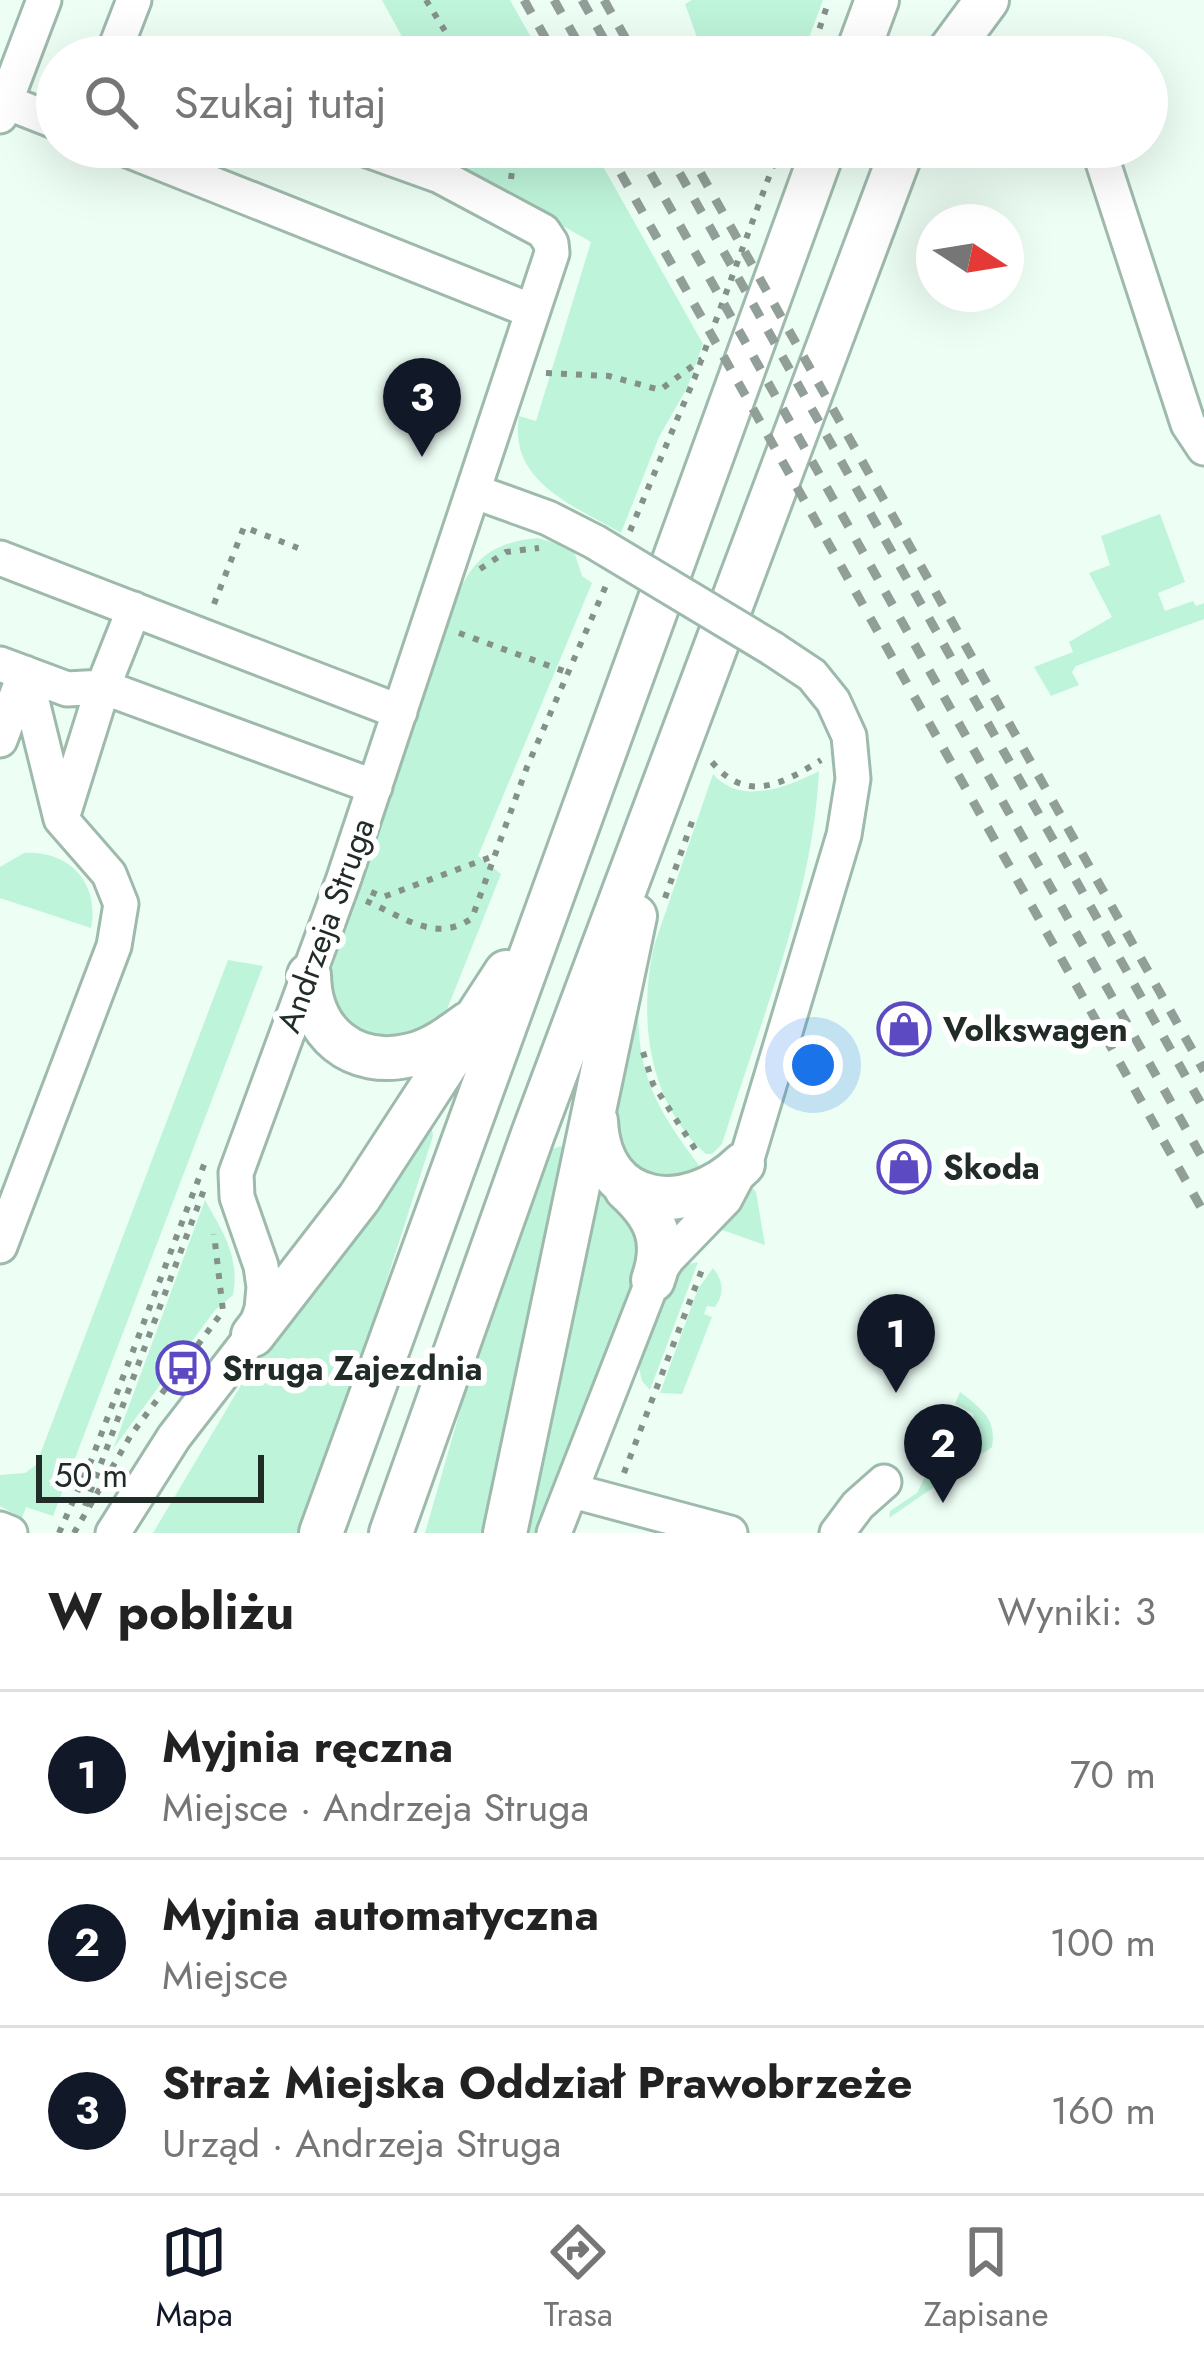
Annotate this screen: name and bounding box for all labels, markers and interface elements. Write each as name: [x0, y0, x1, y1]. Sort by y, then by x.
search box: [36, 36, 1168, 168]
icon: search: [78, 69, 144, 135]
text: Szukaj tutaj: [174, 70, 387, 135]
north arrow: [916, 204, 1024, 312]
pin: 3: [383, 358, 461, 457]
street label: Andrzeja Struga: [265, 811, 386, 1039]
shop icon: Volkswagen: [876, 1001, 932, 1057]
place label: Volkswagen: [942, 1006, 1128, 1053]
your location: [783, 1035, 843, 1095]
shop icon: Skoda: [876, 1139, 932, 1195]
place label: Skoda: [943, 1144, 1040, 1191]
pin: 1: [857, 1294, 935, 1393]
bus stop icon: Struga Zajezdnia: [155, 1340, 211, 1396]
place label: Struga Zajezdnia: [222, 1345, 483, 1392]
pin: 2: [904, 1404, 982, 1503]
scale bar: [36, 1449, 264, 1502]
text: 50 m: [54, 1452, 128, 1499]
text: W pobliżu: [48, 1574, 294, 1648]
text: Wyniki: 3: [998, 1583, 1156, 1640]
text: Myjnia ręczna: [162, 1714, 453, 1779]
text: 1: [77, 1746, 97, 1803]
text: 70 m: [1070, 1746, 1156, 1803]
text: Miejsce · Andrzeja Struga: [162, 1779, 589, 1836]
text: Myjnia automatyczna: [162, 1882, 599, 1947]
text: 2: [74, 1914, 100, 1971]
text: 100 m: [1050, 1914, 1156, 1971]
text: Miejsce: [162, 1947, 288, 2004]
text: Straż Miejska Oddział Prawobrzeże: [162, 2050, 913, 2115]
text: 3: [75, 2082, 99, 2139]
text: 160 m: [1050, 2082, 1156, 2139]
text: Urząd · Andrzeja Struga: [162, 2115, 561, 2172]
tab: Mapa: [155, 2219, 233, 2338]
tab: Trasa: [544, 2219, 613, 2338]
tab: Zapisane: [924, 2219, 1049, 2338]

